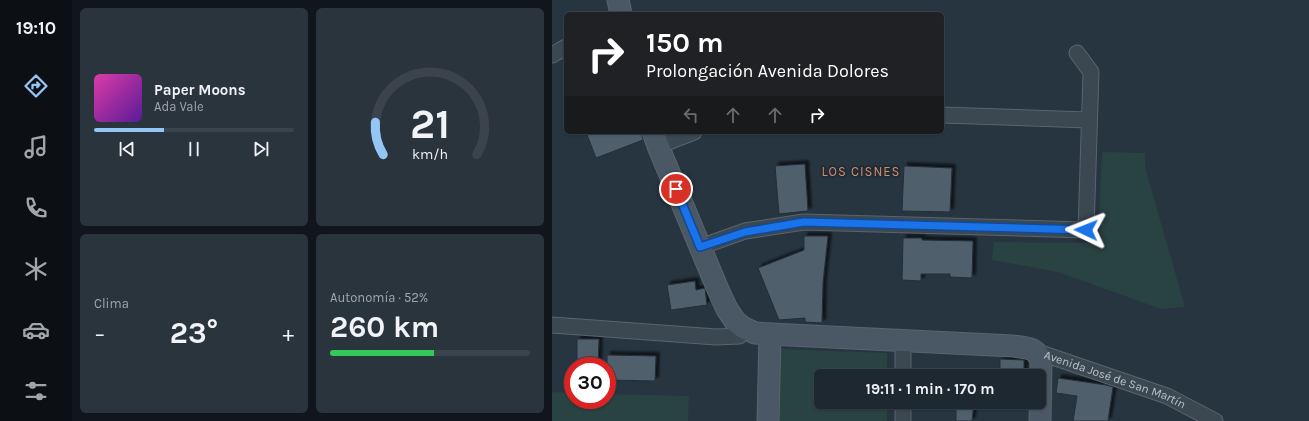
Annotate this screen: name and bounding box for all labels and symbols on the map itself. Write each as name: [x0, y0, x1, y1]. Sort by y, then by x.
district label: LOS CISNES: [822, 164, 900, 179]
pin: [659, 172, 693, 206]
position arrow: [1065, 209, 1107, 251]
street label: Avenida José de San Martín: [1042, 348, 1188, 412]
speed limit sign: 30: [564, 357, 616, 409]

